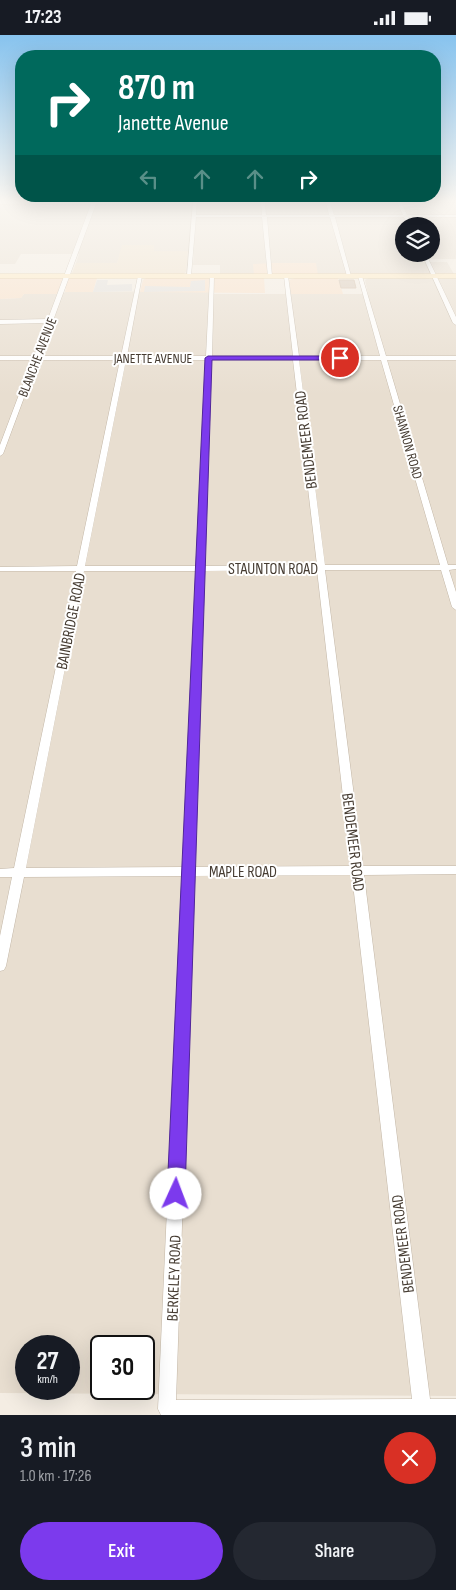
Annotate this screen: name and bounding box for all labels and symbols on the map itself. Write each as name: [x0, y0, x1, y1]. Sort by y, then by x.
street label: BLANCHE AVENUE: [14, 315, 61, 399]
pin: [319, 337, 361, 379]
street label: JANETTE AVENUE: [113, 350, 193, 367]
street label: BENDEMEER ROAD: [291, 390, 322, 490]
street label: SHANNON ROAD: [389, 403, 426, 481]
street label: STAUNTON ROAD: [228, 560, 318, 579]
street label: BAINBRIDGE ROAD: [53, 571, 90, 671]
street label: BENDEMEER ROAD: [337, 792, 368, 892]
street label: MAPLE ROAD: [209, 863, 277, 882]
position arrow: [149, 1167, 201, 1219]
street label: BENDEMEER ROAD: [388, 1194, 419, 1294]
street label: BERKELEY ROAD: [163, 1234, 186, 1322]
speed limit sign: 30: [90, 1335, 155, 1400]

